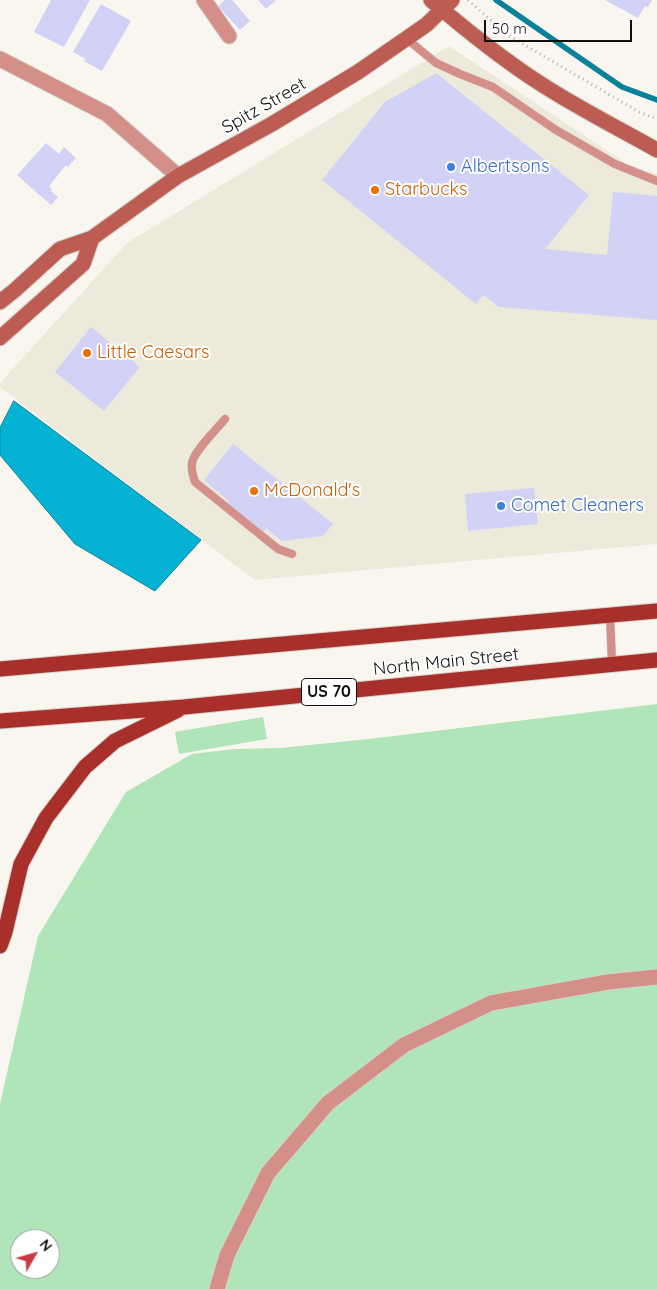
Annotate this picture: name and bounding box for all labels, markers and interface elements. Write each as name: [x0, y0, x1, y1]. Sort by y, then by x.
scale bar: [487, 10, 634, 42]
text: 50 m: [492, 19, 527, 38]
street label: Spitz Street: [218, 73, 310, 139]
place label: Albertsons: [461, 156, 549, 178]
marker: Albertsons: [445, 161, 457, 173]
place label: Starbucks: [385, 179, 468, 201]
marker: Starbucks: [369, 184, 381, 196]
place label: Little Caesars: [97, 342, 209, 364]
marker: Little Caesars: [81, 347, 93, 359]
place label: McDonald's: [264, 480, 360, 502]
marker: McDonald's: [248, 485, 260, 497]
place label: Comet Cleaners: [511, 495, 644, 517]
marker: Comet Cleaners: [495, 500, 507, 512]
street label: North Main Street: [372, 644, 520, 680]
road number: US 70: [302, 679, 356, 706]
north arrow: [10, 1229, 60, 1279]
text: N: [36, 1236, 56, 1255]

